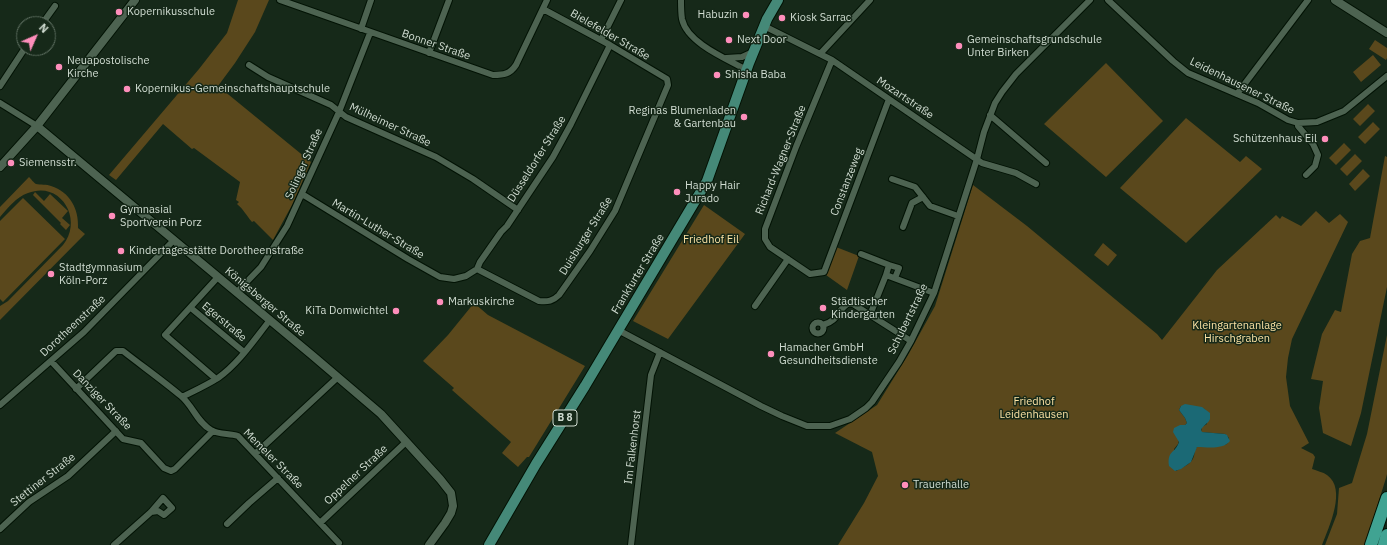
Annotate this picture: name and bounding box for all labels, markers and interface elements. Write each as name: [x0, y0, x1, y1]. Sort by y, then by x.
place label: Kopernikusschule: [127, 5, 215, 19]
marker: Kopernikusschule: [114, 7, 124, 17]
street label: Bielefelder Straße: [568, 7, 652, 63]
place label: Habuzin: [698, 8, 738, 22]
marker: Habuzin: [741, 10, 751, 20]
place label: Kiosk Sarrac: [790, 11, 851, 25]
marker: Kiosk Sarrac: [777, 13, 787, 23]
north arrow: [16, 16, 56, 56]
text: N: [36, 20, 52, 36]
street label: Bonner Straße: [400, 27, 472, 63]
place label: Next Door: [737, 33, 786, 47]
place label: Gemeinschaftsgrundschule Unter Birken: [967, 33, 1102, 59]
marker: Next Door: [724, 35, 734, 45]
marker: Gemeinschaftsgrundschule Unter Birken: [954, 41, 964, 51]
place label: Neuapostolische Kirche: [67, 54, 150, 80]
street label: Leidenhausener Straße: [1188, 55, 1296, 117]
marker: Neuapostolische Kirche: [54, 62, 64, 72]
place label: Shisha Baba: [725, 68, 786, 82]
marker: Shisha Baba: [712, 70, 722, 80]
street label: Mozartstraße: [874, 74, 936, 122]
place label: Kopernikus-Gemeinschaftshauptschule: [135, 82, 330, 96]
marker: Kopernikus-Gemeinschaftshauptschule: [122, 84, 132, 94]
street label: Mülheimer Straße: [347, 100, 433, 150]
street label: Richard-Wagner-Straße: [753, 103, 809, 217]
place label: Reginas Blumenladen & Gartenbau: [629, 104, 736, 130]
marker: Reginas Blumenladen & Gartenbau: [739, 112, 749, 122]
street label: Düsseldorfer Straße: [505, 113, 569, 205]
street label: Solinger Straße: [282, 127, 326, 201]
place label: Schützenhaus Eil: [1233, 132, 1317, 146]
marker: Schützenhaus Eil: [1320, 134, 1330, 144]
street label: Constanzeweg: [828, 146, 866, 218]
place label: Siemensstr.: [19, 156, 77, 170]
marker: Siemensstr.: [6, 158, 16, 168]
place label: Happy Hair Jurado: [685, 179, 740, 205]
marker: Happy Hair Jurado: [672, 187, 682, 197]
street label: Duisburger Straße: [557, 194, 615, 278]
street label: Martin-Luther-Straße: [330, 196, 426, 262]
place label: Gymnasial Sportverein Porz: [120, 203, 202, 229]
marker: Gymnasial Sportverein Porz: [107, 211, 117, 221]
street label: Frankfurter Straße: [609, 231, 667, 317]
park label: Friedhof Eil: [683, 233, 739, 247]
place label: Kindertagesstätte Dorotheenstraße: [129, 244, 304, 258]
marker: Kindertagesstätte Dorotheenstraße: [116, 246, 126, 256]
place label: Stadtgymnasium Köln-Porz: [59, 261, 142, 287]
street label: Königsberger Straße: [222, 265, 308, 339]
marker: Stadtgymnasium Köln-Porz: [46, 269, 56, 279]
street label: Schubertstraße: [885, 282, 931, 356]
street label: Dorotheenstraße: [38, 292, 108, 360]
place label: Markuskirche: [448, 295, 514, 309]
place label: Städtischer Kindergarten: [831, 295, 895, 321]
marker: Markuskirche: [435, 297, 445, 307]
street label: Egerstraße: [199, 300, 249, 344]
marker: Städtischer Kindergarten: [818, 303, 828, 313]
place label: KiTa Domwichtel: [305, 304, 388, 318]
marker: KiTa Domwichtel: [391, 306, 401, 316]
park label: Kleingartenanlage Hirschgraben: [1192, 319, 1282, 345]
place label: Hamacher GmbH Gesundheitsdienste: [779, 341, 878, 367]
marker: Hamacher GmbH Gesundheitsdienste: [766, 349, 776, 359]
street label: Danziger Straße: [70, 367, 134, 433]
park label: Friedhof Leidenhausen: [1000, 395, 1068, 421]
street label: Im Falkenhorst: [622, 409, 644, 485]
road number: B 8: [553, 410, 577, 426]
street label: Memeler Straße: [240, 426, 306, 492]
street label: Oppelner Straße: [322, 442, 390, 508]
street label: Stettiner Straße: [8, 451, 78, 509]
place label: Trauerhalle: [913, 478, 969, 492]
marker: Trauerhalle: [900, 480, 910, 490]

